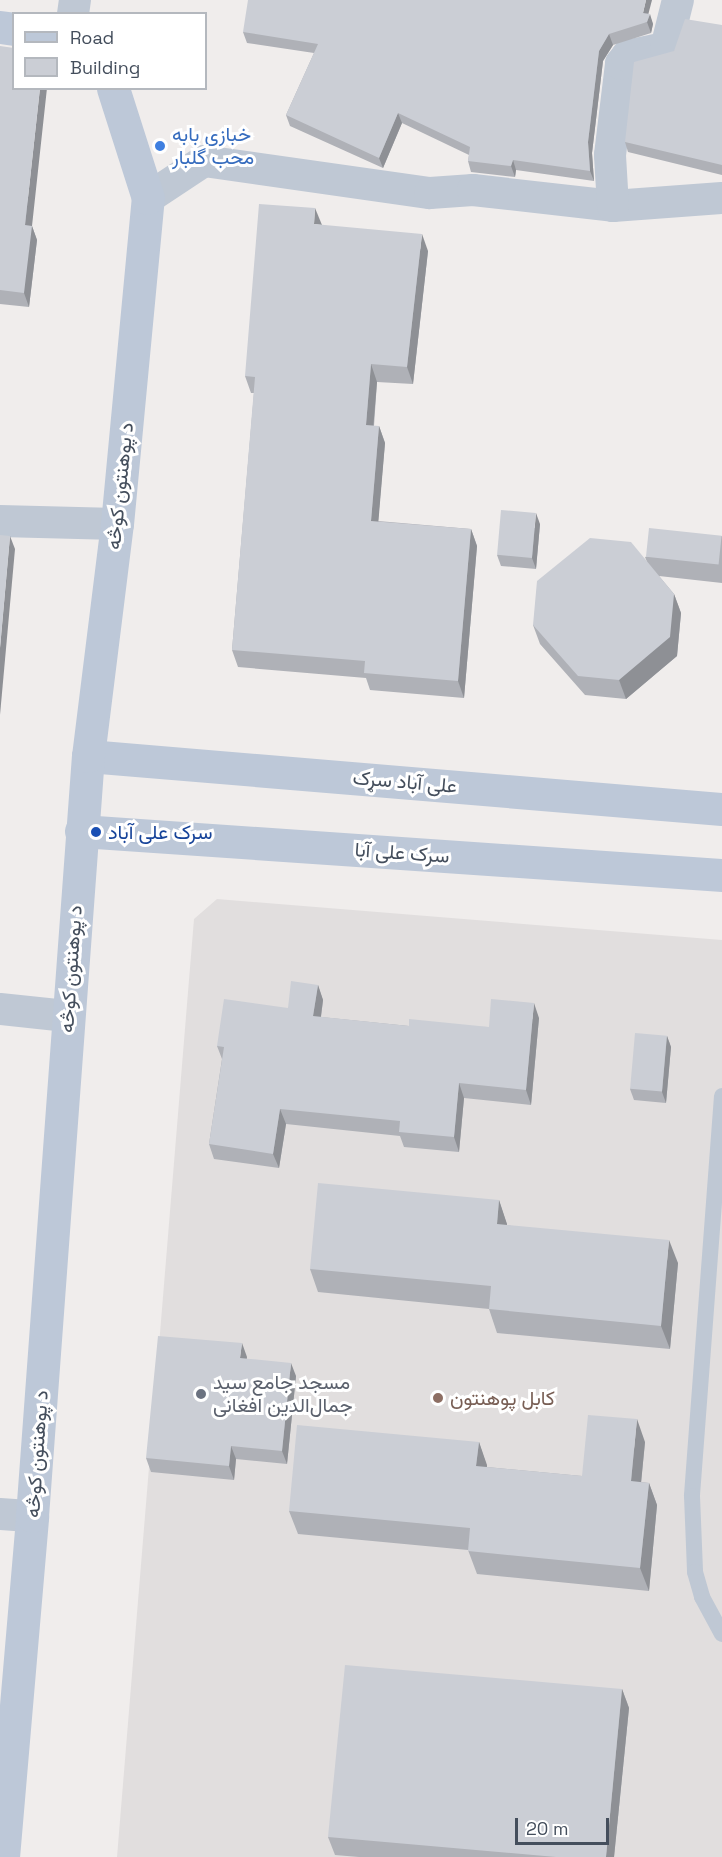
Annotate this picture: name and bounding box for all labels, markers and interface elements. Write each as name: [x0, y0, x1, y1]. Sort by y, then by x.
legend: [12, 12, 207, 90]
text: Road: [70, 26, 114, 49]
text: Building: [70, 56, 140, 79]
place label: خبازی بابه محب گلبار: [172, 122, 254, 169]
marker: خبازی بابه محب گلبار: [153, 139, 167, 153]
street label: د پوهنتون کوڅه: [101, 421, 139, 551]
street label: علی آباد سړک: [352, 765, 458, 799]
place label: سرک علی آباد: [108, 820, 213, 844]
marker: سرک علی آباد: [89, 825, 103, 839]
street label: سرک علی آبا: [354, 838, 450, 868]
street label: د پوهنتون کوڅه: [55, 904, 87, 1034]
place label: مسجد جامع سید جمال‌الدین افغانی: [213, 1370, 353, 1417]
place label: کابل پوهنتون: [450, 1386, 555, 1410]
marker: مسجد جامع سید جمال‌الدین افغانی: [194, 1387, 208, 1401]
street label: د پوهنتون کوڅه: [21, 1389, 53, 1519]
marker: کابل پوهنتون: [431, 1391, 445, 1405]
scale bar: [518, 1806, 612, 1844]
text: 20 m: [526, 1817, 569, 1840]

